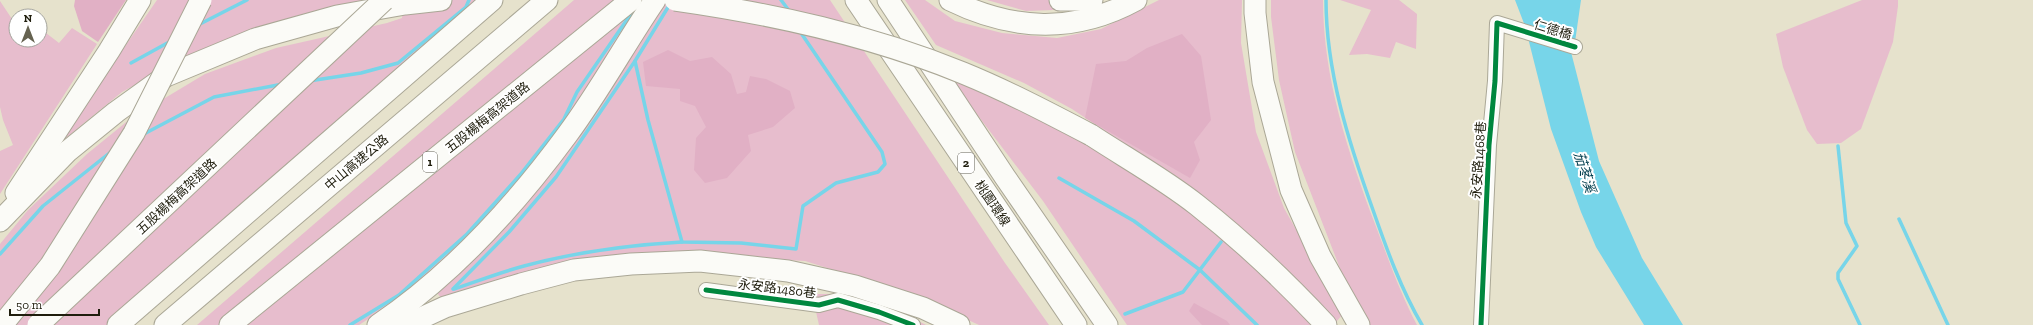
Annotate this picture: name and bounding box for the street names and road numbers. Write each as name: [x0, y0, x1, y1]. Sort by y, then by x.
street label: 仁德橋: [1532, 17, 1574, 42]
street label: 五股楊梅高架道路: [442, 79, 532, 156]
street label: 永安路1468巷: [1468, 121, 1489, 199]
street label: 中山高速公路: [322, 132, 391, 193]
road number: 1: [423, 152, 437, 172]
road number: 2: [958, 153, 974, 173]
street label: 五股楊梅高架道路: [133, 155, 219, 237]
street label: 桃園環線: [972, 178, 1013, 229]
street label: 永安路1480巷: [737, 276, 817, 301]

